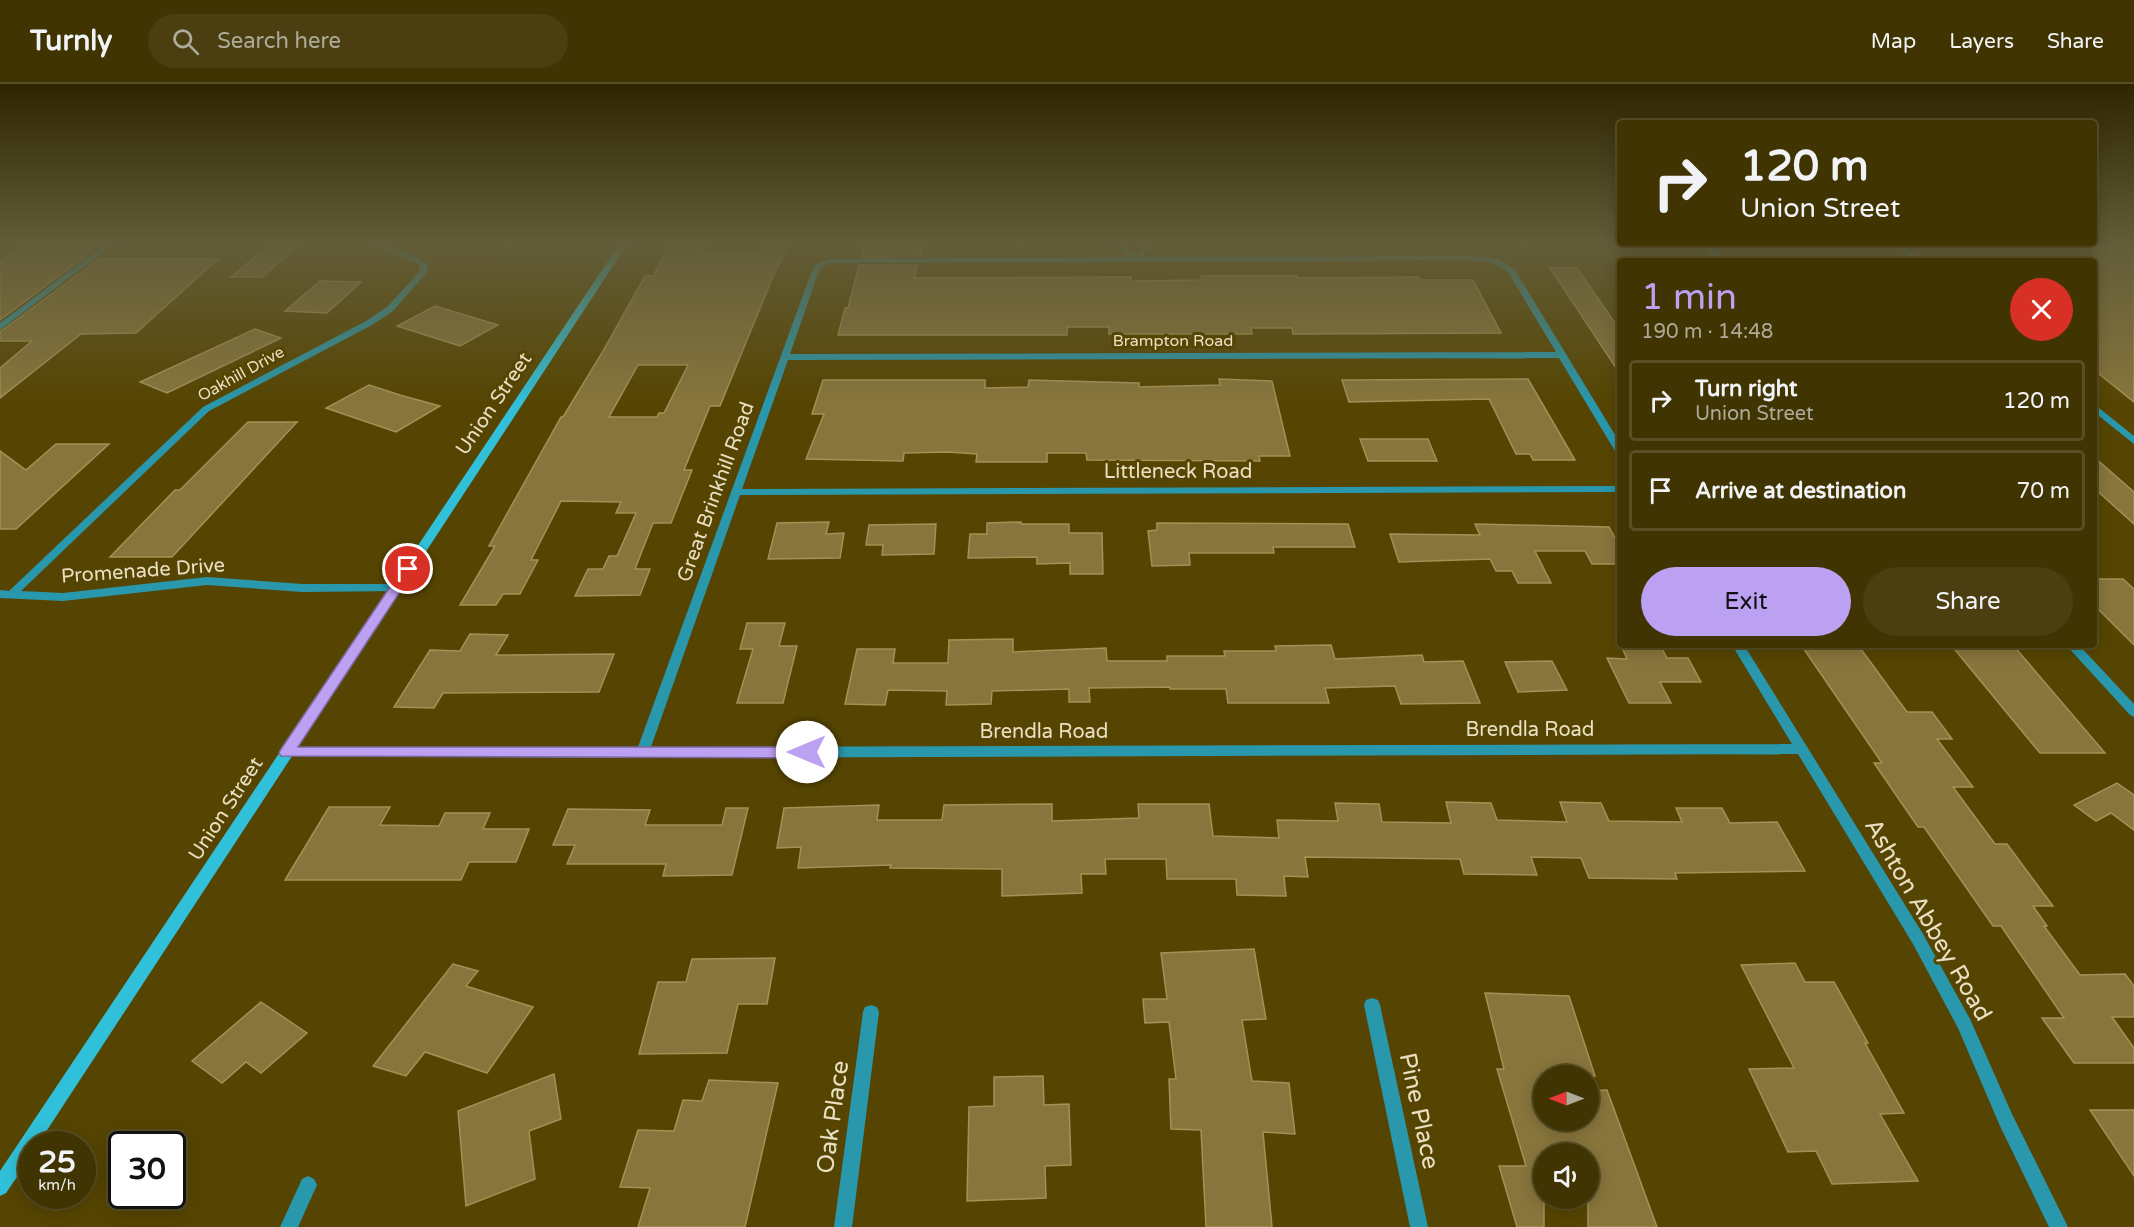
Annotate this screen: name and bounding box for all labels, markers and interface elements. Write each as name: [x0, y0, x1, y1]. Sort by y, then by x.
search box: [148, 14, 568, 68]
text: Turnly: [30, 24, 112, 58]
icon: search: [169, 25, 202, 58]
text: Search here: [217, 28, 341, 54]
text: Map: [1871, 29, 1916, 54]
text: Layers: [1949, 29, 2014, 54]
text: Share: [2047, 29, 2104, 54]
text: 120 m: [1740, 141, 1869, 192]
icon: right: [1641, 144, 1719, 222]
text: Union Street: [1740, 192, 1900, 225]
text: 1 min: [1641, 276, 1737, 319]
button: close: [2010, 278, 2073, 341]
text: 190 m · 14:48: [1641, 320, 1773, 344]
street label: Brampton Road: [1113, 331, 1233, 351]
street label: Oakhill Drive: [194, 342, 288, 406]
street label: Union Street: [451, 348, 537, 460]
text: Turn right: [1695, 376, 1797, 402]
icon: right: [1644, 384, 1677, 417]
text: 120 m: [2003, 388, 2070, 414]
street label: Great Brinkhill Road: [672, 399, 760, 585]
text: Union Street: [1695, 402, 1814, 426]
street label: Littleneck Road: [1104, 460, 1252, 484]
icon: arrive: [1644, 474, 1677, 507]
text: Arrive at destination: [1695, 478, 1906, 504]
text: 70 m: [2016, 478, 2070, 504]
pin: [382, 543, 433, 594]
icon: arrive: [391, 552, 424, 585]
street label: Promenade Drive: [60, 553, 226, 589]
button: Exit: [1641, 567, 1851, 636]
button: Share: [1863, 567, 2073, 636]
street label: Brendla Road: [1466, 718, 1594, 742]
position arrow: [775, 720, 839, 784]
street label: Brendla Road: [980, 720, 1108, 744]
street label: Union Street: [184, 752, 269, 865]
street label: Ashton Abbey Road: [1858, 814, 1998, 1026]
street label: Pine Place: [1393, 1050, 1445, 1172]
street label: Oak Place: [811, 1059, 855, 1175]
north arrow: [1533, 1065, 1599, 1131]
map controls: [1533, 1065, 1599, 1209]
speed limit sign: 30: [108, 1131, 186, 1209]
button: sound: [1533, 1143, 1599, 1209]
text: 25: [38, 1144, 76, 1181]
text: km/h: [38, 1176, 76, 1194]

